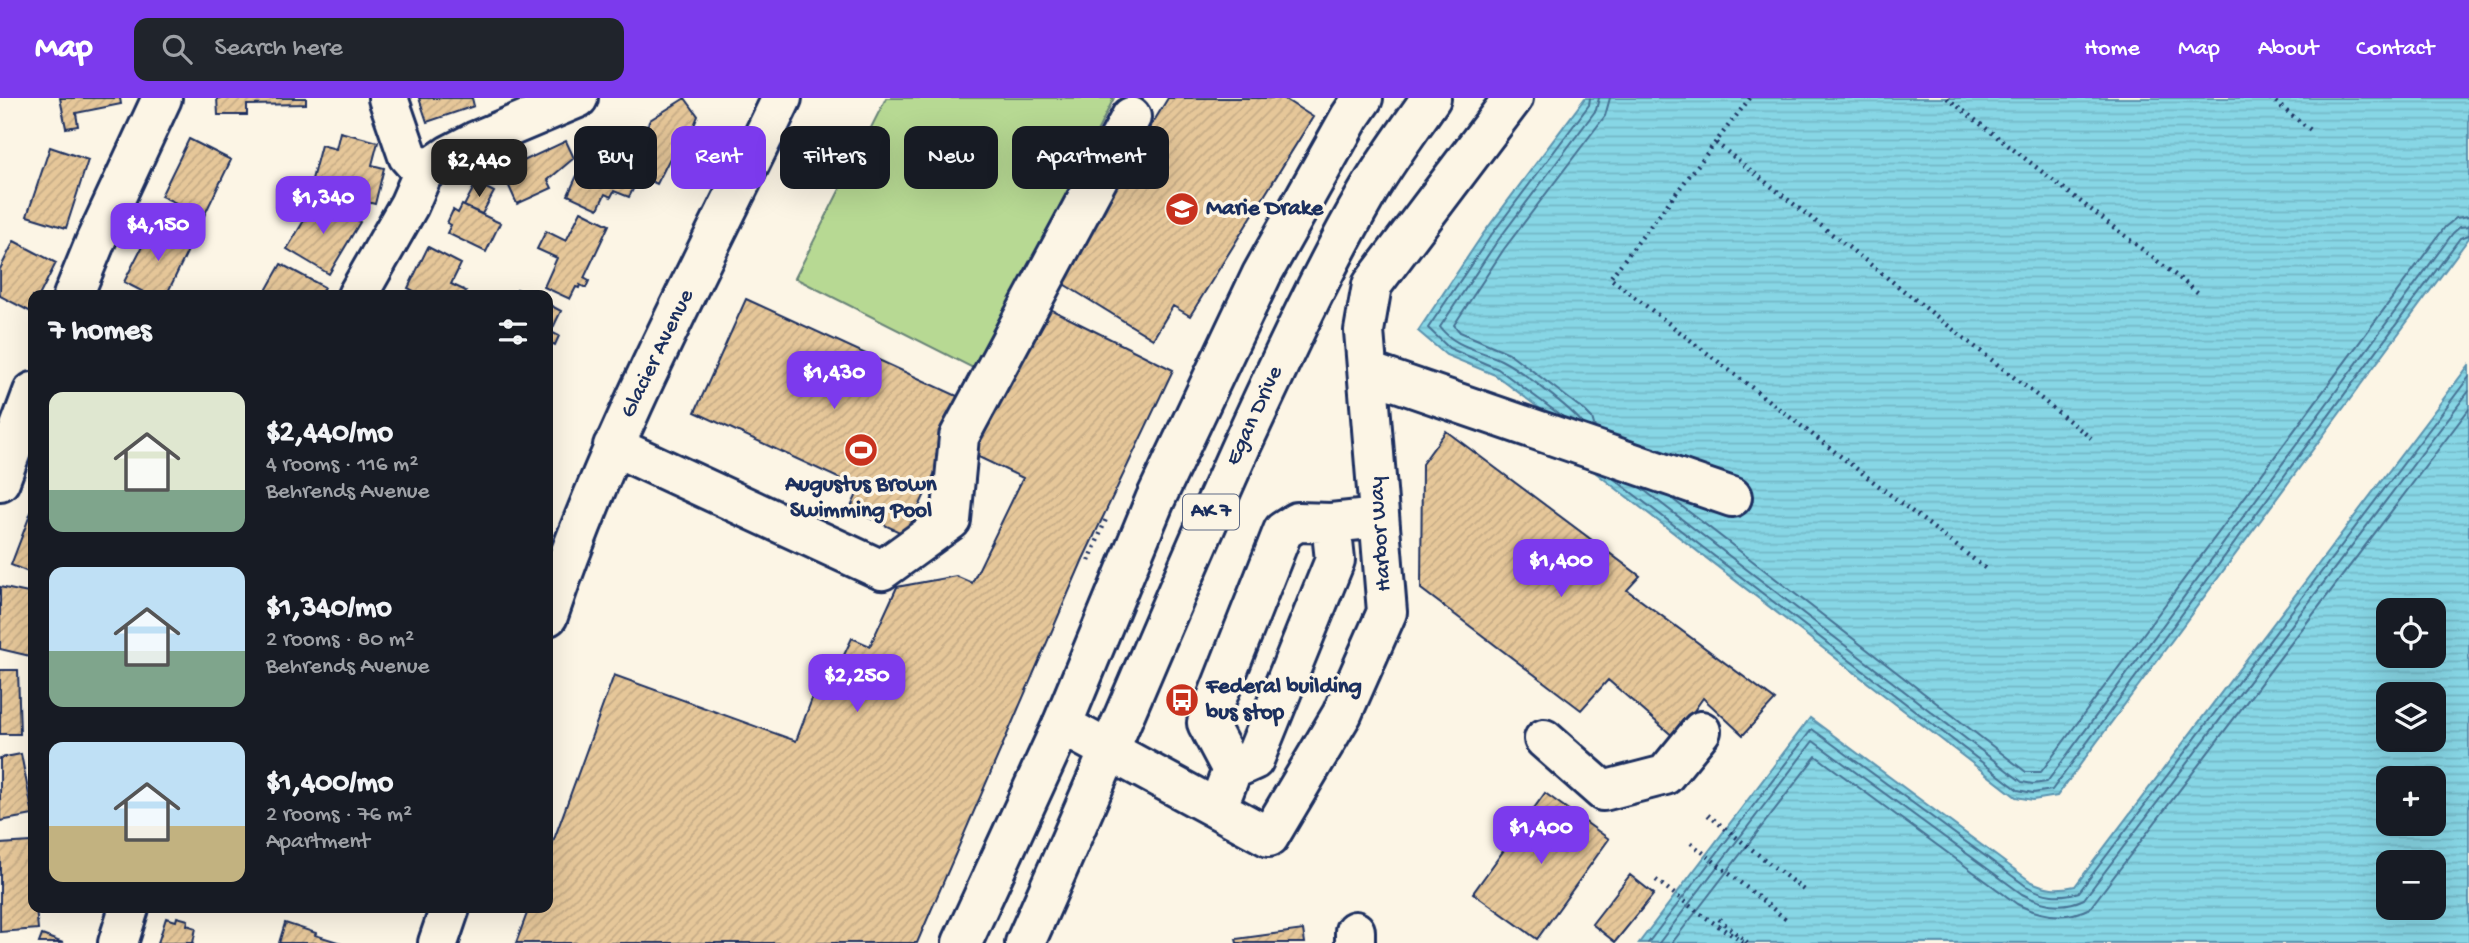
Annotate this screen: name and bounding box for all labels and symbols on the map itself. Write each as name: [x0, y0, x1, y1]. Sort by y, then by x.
pin: $2,440: [422, 140, 536, 199]
pin: $1,340: [266, 176, 380, 236]
school or university icon: Marie Drake: [1163, 190, 1201, 228]
place label: Marie Drake: [1206, 196, 1324, 223]
pin: $4,150: [101, 204, 215, 263]
street label: Glacier Avenue: [615, 284, 701, 423]
pin: $1,430: [777, 352, 891, 411]
street label: Egan Drive: [1220, 361, 1290, 470]
sports icon: Augustus Brown Swimming Pool: [842, 431, 880, 469]
place label: Augustus Brown Swimming Pool: [784, 472, 938, 525]
street label: Harbor Way: [1364, 476, 1398, 592]
road number: AK 7: [1183, 494, 1239, 530]
pin: $1,400: [1504, 540, 1618, 599]
pin: $2,250: [800, 654, 914, 714]
place label: Federal building bus stop: [1205, 674, 1362, 727]
bus stop icon: Federal building bus stop: [1163, 681, 1201, 719]
pin: $1,400: [1484, 806, 1598, 866]

